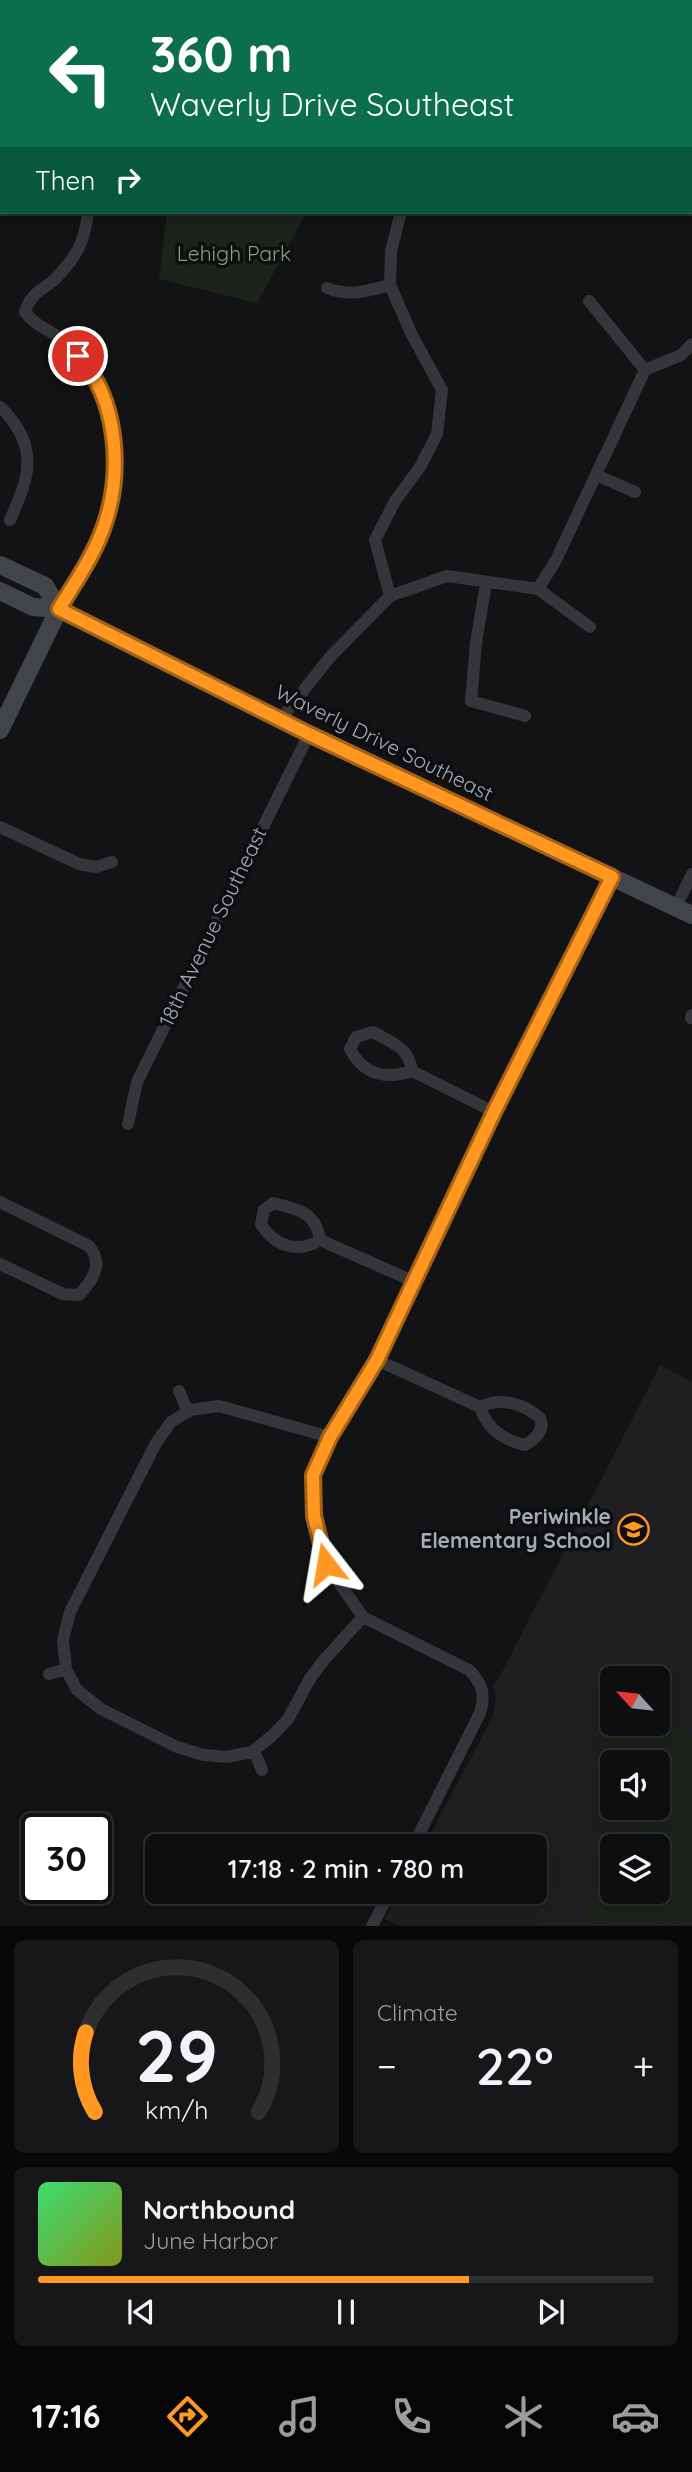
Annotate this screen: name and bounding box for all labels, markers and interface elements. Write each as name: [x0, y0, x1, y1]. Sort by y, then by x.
text: 360 m: [150, 23, 292, 84]
icon: left: [35, 28, 126, 119]
text: Waverly Drive Southeast: [150, 84, 514, 124]
icon: right: [109, 161, 147, 199]
text: Then: [35, 164, 95, 197]
park label: Lehigh Park: [177, 240, 291, 266]
pin: [48, 326, 108, 386]
icon: arrive: [59, 337, 97, 375]
street label: Waverly Drive Southeast: [271, 678, 498, 806]
street label: 18th Avenue Southeast: [153, 823, 272, 1030]
place label: Periwinkle Elementary School: [420, 1503, 611, 1553]
school or university icon: Periwinkle Elementary School: [617, 1512, 651, 1546]
position arrow: [289, 1527, 363, 1601]
north arrow: [600, 1666, 670, 1736]
map controls: [600, 1666, 670, 1904]
button: sound: [600, 1750, 670, 1820]
speed limit sign: 30: [21, 1813, 112, 1904]
button: layers: [600, 1834, 670, 1904]
text: 17:18 · 2 min · 780 m: [228, 1852, 464, 1885]
text: Climate: [377, 1998, 458, 2027]
text: 29: [135, 2010, 218, 2101]
text: 22°: [476, 2033, 554, 2098]
text: −: [377, 2042, 397, 2090]
text: +: [633, 2042, 654, 2090]
text: km/h: [145, 2094, 208, 2125]
text: Northbound: [143, 2193, 295, 2226]
text: June Harbor: [143, 2226, 278, 2255]
icon: previous: [122, 2293, 160, 2331]
icon: pause: [327, 2293, 365, 2331]
icon: next: [532, 2293, 570, 2331]
icon: directions: [163, 2392, 212, 2441]
icon: music: [275, 2392, 324, 2441]
icon: phone: [387, 2392, 436, 2441]
icon: climate: [499, 2392, 548, 2441]
icon: car: [611, 2392, 660, 2441]
text: 17:16: [32, 2396, 100, 2436]

